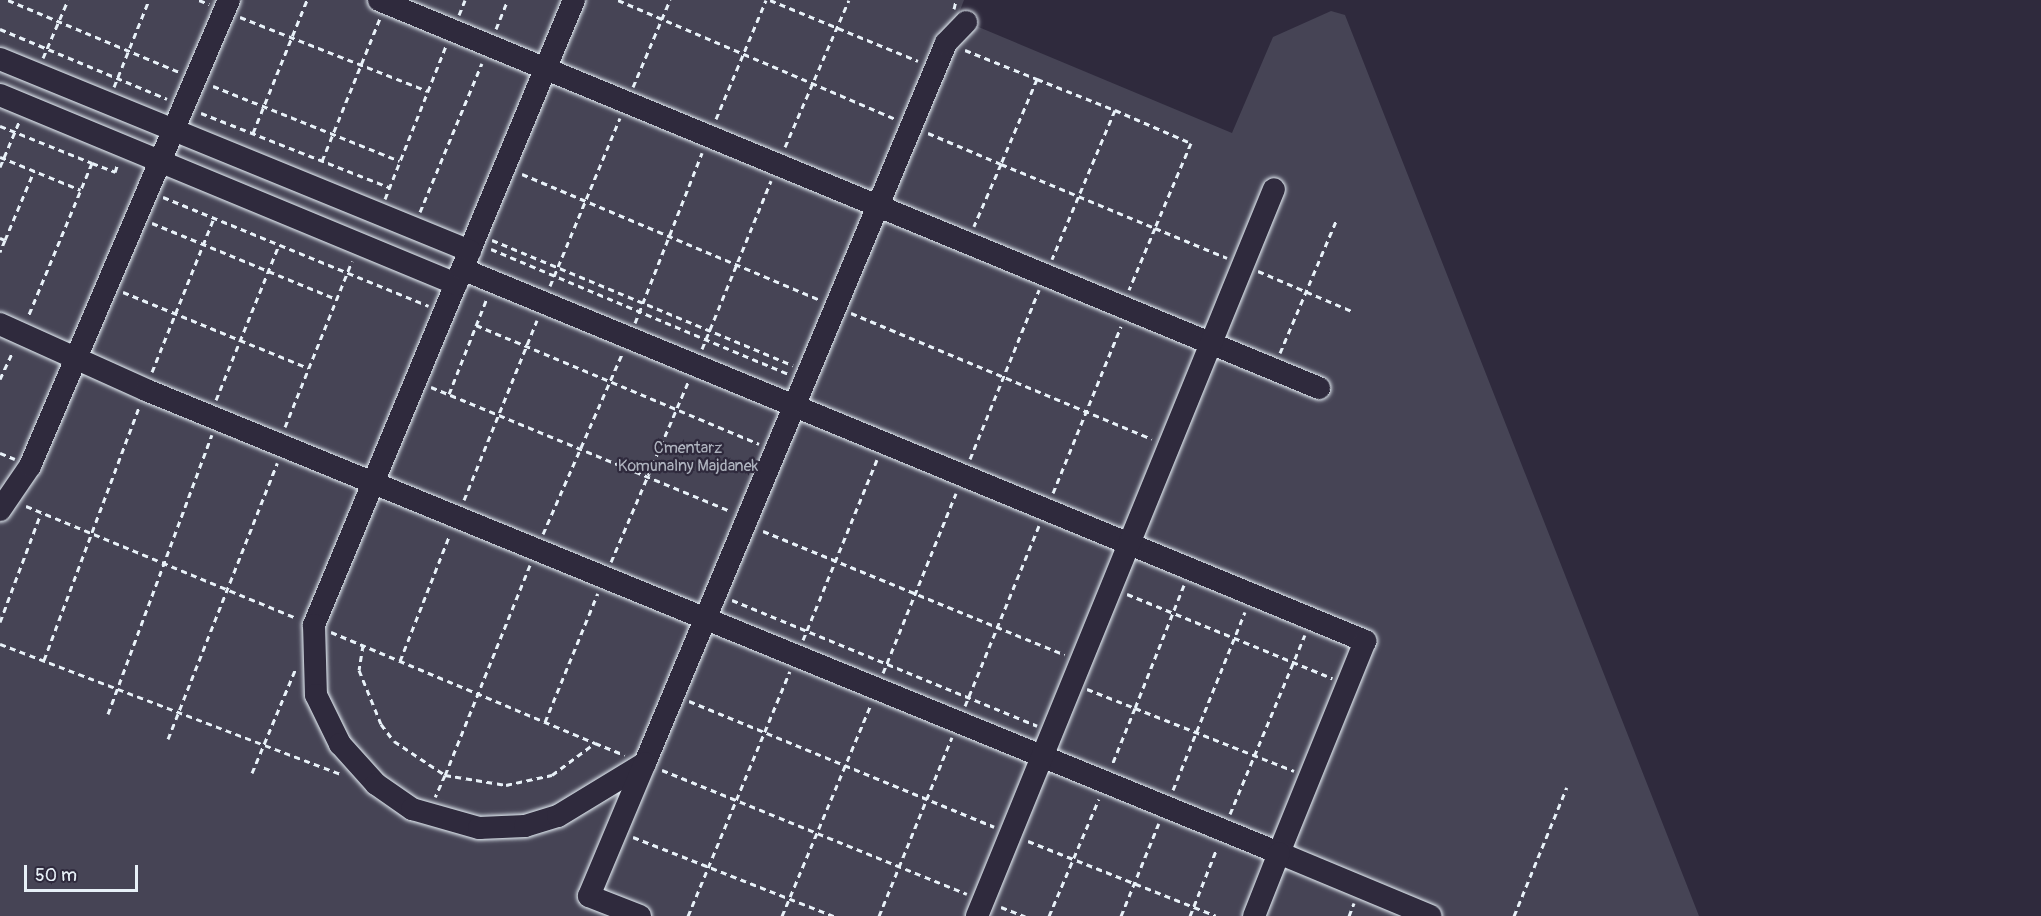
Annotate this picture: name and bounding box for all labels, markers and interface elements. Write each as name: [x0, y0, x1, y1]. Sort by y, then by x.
park label: Cmentarz Komunalny Majdanek: [618, 438, 758, 476]
scale bar: [27, 853, 141, 891]
text: 50 m: [35, 864, 77, 887]

